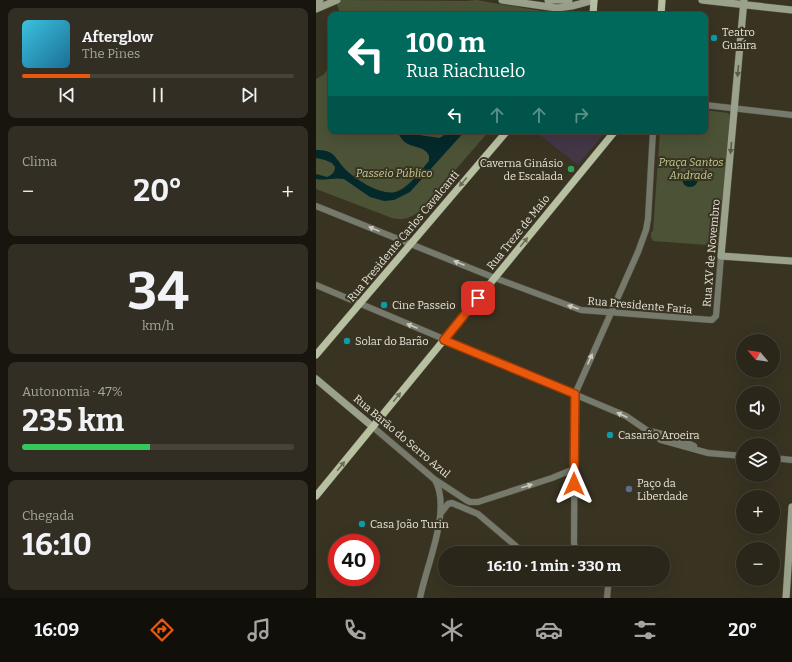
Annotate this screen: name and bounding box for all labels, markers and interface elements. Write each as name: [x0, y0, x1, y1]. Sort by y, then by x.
text: 100 m: [406, 26, 485, 59]
place label: Teatro Guaíra: [722, 26, 757, 52]
text: Afterglow: [82, 28, 153, 46]
icon: left: [340, 28, 392, 80]
marker: Teatro Guaíra: [709, 33, 719, 43]
text: The Pines: [82, 46, 140, 61]
text: Rua Riachuelo: [406, 60, 525, 82]
one-way arrow: [735, 65, 742, 77]
icon: previous: [56, 84, 78, 106]
icon: pause: [147, 84, 169, 106]
icon: next: [238, 84, 260, 106]
icon: left: [444, 104, 466, 126]
icon: ahead: [486, 104, 508, 126]
icon: ahead: [528, 104, 550, 126]
icon: right: [570, 104, 592, 126]
one-way arrow: [728, 142, 735, 154]
text: Clima: [22, 154, 57, 169]
park label: Praça Santos Andrade: [658, 156, 724, 182]
place label: Caverna Ginásio de Escalada: [480, 157, 563, 183]
marker: Caverna Ginásio de Escalada: [566, 164, 576, 174]
park label: Passeio Público: [356, 167, 432, 180]
street label: Rua Presidente Carlos Cavalcanti: [345, 168, 462, 304]
text: 20°: [133, 173, 182, 209]
one-way arrow: [459, 177, 468, 187]
text: −: [22, 178, 34, 205]
text: +: [281, 178, 294, 205]
street label: Rua Treze de Maio: [484, 192, 553, 272]
street label: Rua XV de Novembro: [700, 199, 723, 307]
one-way arrow: [368, 226, 380, 232]
one-way arrow: [520, 237, 528, 248]
text: 34: [127, 260, 189, 323]
one-way arrow: [453, 260, 464, 266]
pin: [461, 281, 495, 315]
icon: arrive: [467, 287, 489, 309]
street label: Rua Presidente Faria: [587, 294, 693, 317]
place label: Cine Passeio: [392, 299, 456, 312]
marker: Cine Passeio: [379, 300, 389, 310]
one-way arrow: [566, 304, 578, 310]
text: km/h: [142, 318, 174, 333]
one-way arrow: [407, 323, 418, 329]
north arrow: [736, 334, 780, 378]
map controls: [736, 334, 780, 586]
place label: Solar do Barão: [355, 335, 429, 348]
marker: Solar do Barão: [342, 336, 352, 346]
one-way arrow: [588, 352, 594, 364]
text: Autonomia · 47%: [22, 384, 123, 399]
button: sound: [736, 386, 780, 430]
one-way arrow: [393, 391, 402, 402]
street label: Rua Barão do Serro Azul: [351, 392, 453, 481]
text: 235 km: [22, 403, 124, 439]
one-way arrow: [617, 412, 628, 418]
place label: Casarão Aroeira: [618, 429, 700, 442]
marker: Casarão Aroeira: [605, 430, 615, 440]
button: layers: [736, 438, 780, 482]
one-way arrow: [336, 460, 345, 471]
position arrow: [553, 463, 595, 505]
place label: Paço da Liberdade: [637, 477, 688, 503]
one-way arrow: [521, 483, 533, 489]
marker: Paço da Liberdade: [624, 484, 634, 494]
button: +: [736, 490, 780, 534]
text: Chegada: [22, 508, 74, 523]
place label: Casa João Turin: [370, 518, 449, 531]
marker: Casa João Turin: [357, 519, 367, 529]
text: 16:10: [22, 527, 92, 563]
speed limit sign: 40: [328, 534, 380, 586]
button: −: [736, 542, 780, 586]
text: 16:10 · 1 min · 330 m: [487, 557, 621, 575]
icon: directions: [148, 616, 176, 644]
icon: music: [245, 616, 273, 644]
icon: phone: [341, 616, 369, 644]
icon: climate: [438, 616, 466, 644]
icon: car: [535, 616, 563, 644]
icon: filters: [631, 616, 659, 644]
text: 16:09: [34, 619, 79, 641]
text: 20°: [728, 619, 758, 641]

